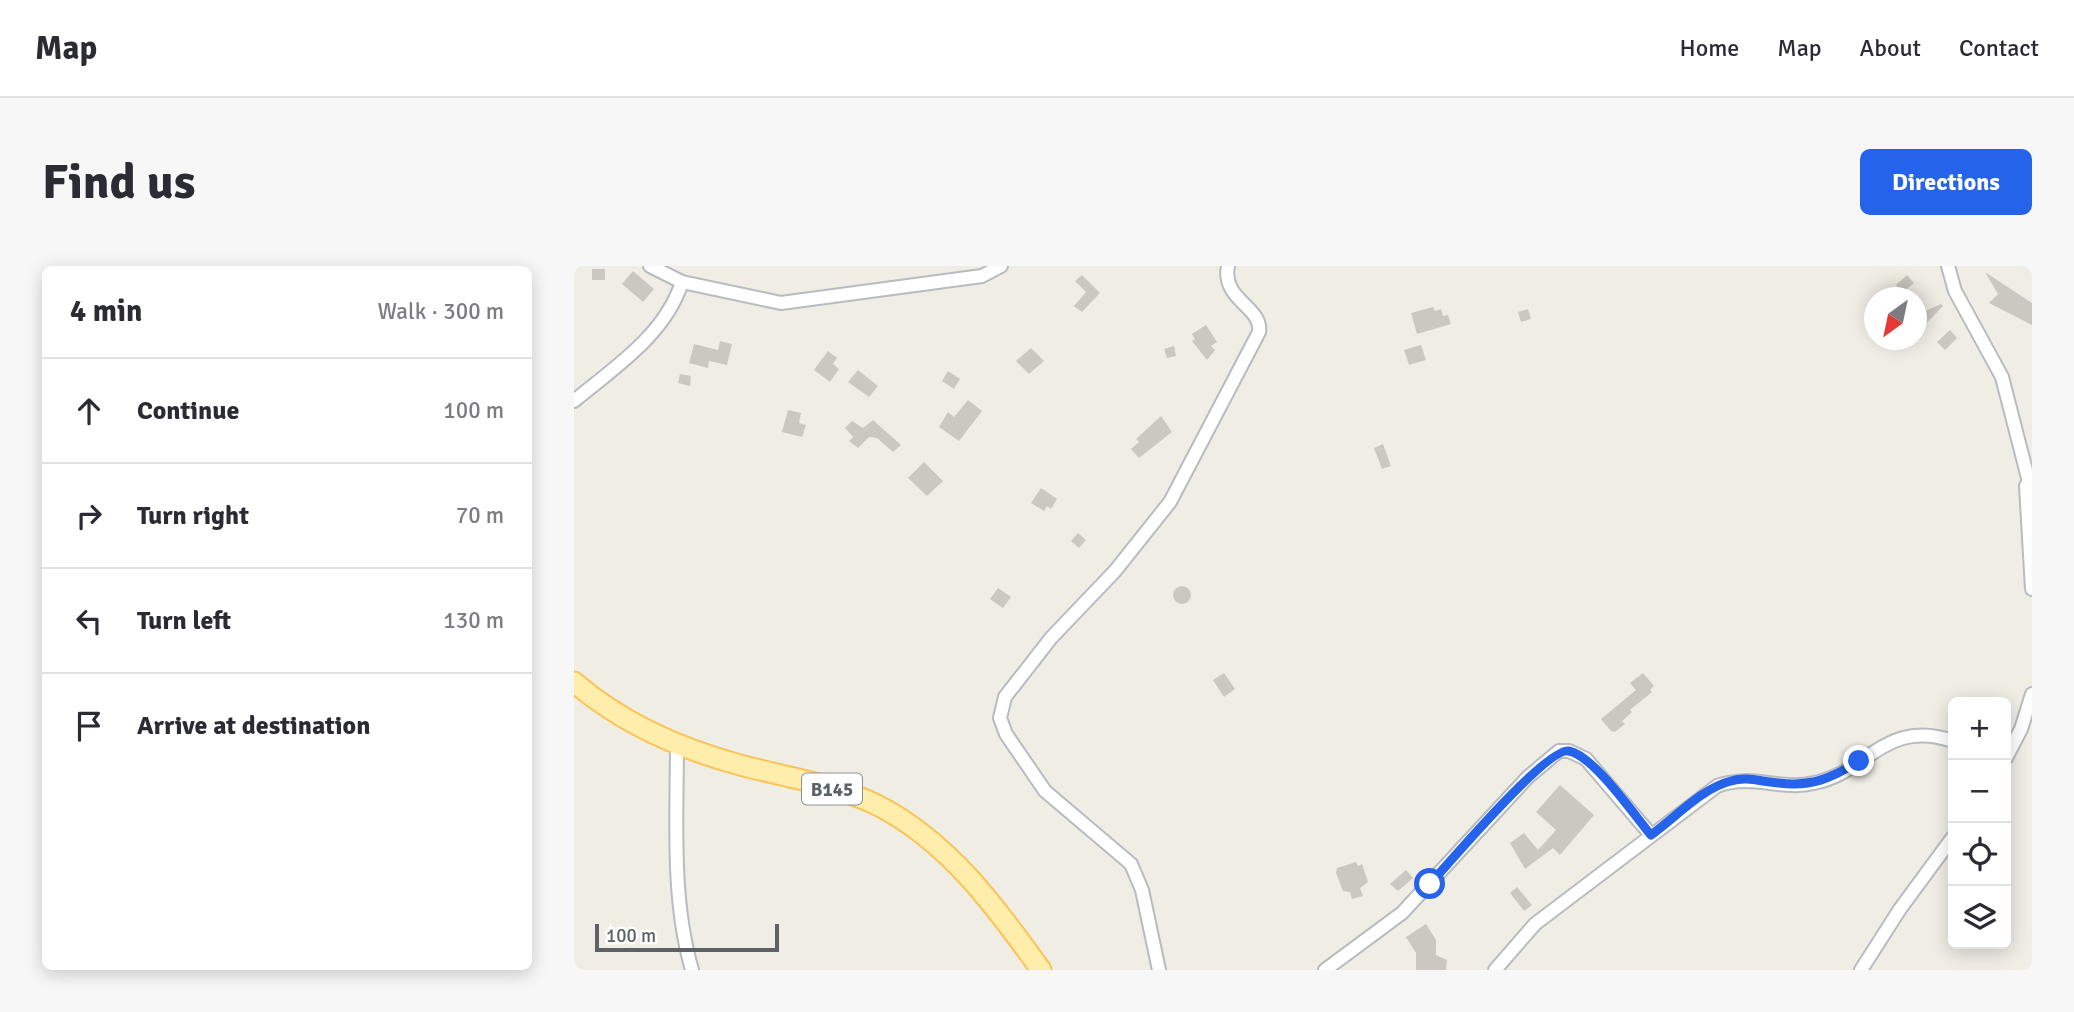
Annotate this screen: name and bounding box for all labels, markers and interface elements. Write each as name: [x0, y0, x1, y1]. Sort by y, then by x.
text: Map: [35, 28, 97, 69]
text: Home: [1679, 33, 1739, 63]
text: Map: [1777, 33, 1822, 63]
text: About: [1860, 33, 1921, 63]
text: Contact: [1959, 33, 2039, 63]
button: Directions: [1860, 149, 2032, 215]
text: Find us: [42, 152, 195, 212]
north arrow: [1864, 287, 1927, 350]
text: 4 min: [70, 293, 142, 330]
text: Walk · 300 m: [378, 297, 504, 326]
icon: ahead: [70, 392, 108, 430]
text: Continue: [137, 395, 239, 427]
text: 100 m: [443, 396, 504, 425]
icon: right: [70, 497, 108, 535]
text: Turn right: [137, 500, 249, 532]
text: 70 m: [456, 501, 504, 530]
icon: left: [70, 602, 108, 640]
text: Turn left: [137, 605, 231, 637]
text: 130 m: [443, 606, 504, 635]
map controls: [1948, 697, 2011, 949]
button: +: [1948, 697, 2011, 760]
icon: arrive: [70, 707, 108, 745]
text: Arrive at destination: [137, 710, 370, 742]
route end: [1843, 745, 1874, 776]
button: −: [1948, 760, 2011, 823]
road number: B145: [802, 774, 862, 804]
button: locate: [1948, 823, 2011, 886]
route start: [1414, 868, 1445, 899]
button: layers: [1948, 886, 2011, 949]
scale bar: [595, 921, 779, 953]
text: 100 m: [606, 924, 656, 948]

